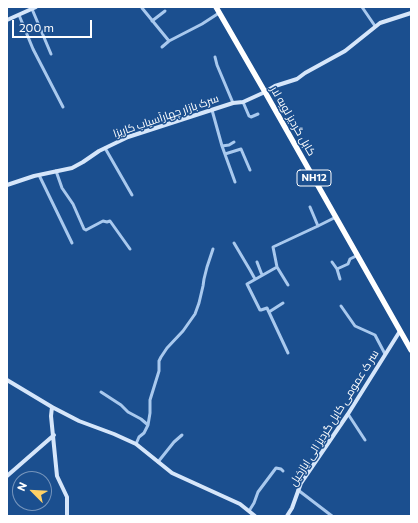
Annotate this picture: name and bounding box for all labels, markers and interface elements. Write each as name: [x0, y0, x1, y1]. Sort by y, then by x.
scale bar: [14, 12, 94, 38]
text: 200 m: [19, 20, 54, 34]
street label: کابل گردیز لویه لار: [268, 84, 318, 158]
street label: سرک بازار چهارآسیاب کاریزا: [111, 92, 221, 140]
road number: NH12: [297, 170, 331, 186]
street label: سر ک عمومی کابل گردیز الی ایازخیل: [286, 347, 382, 489]
north arrow: [12, 471, 52, 511]
text: N: [14, 480, 29, 493]

